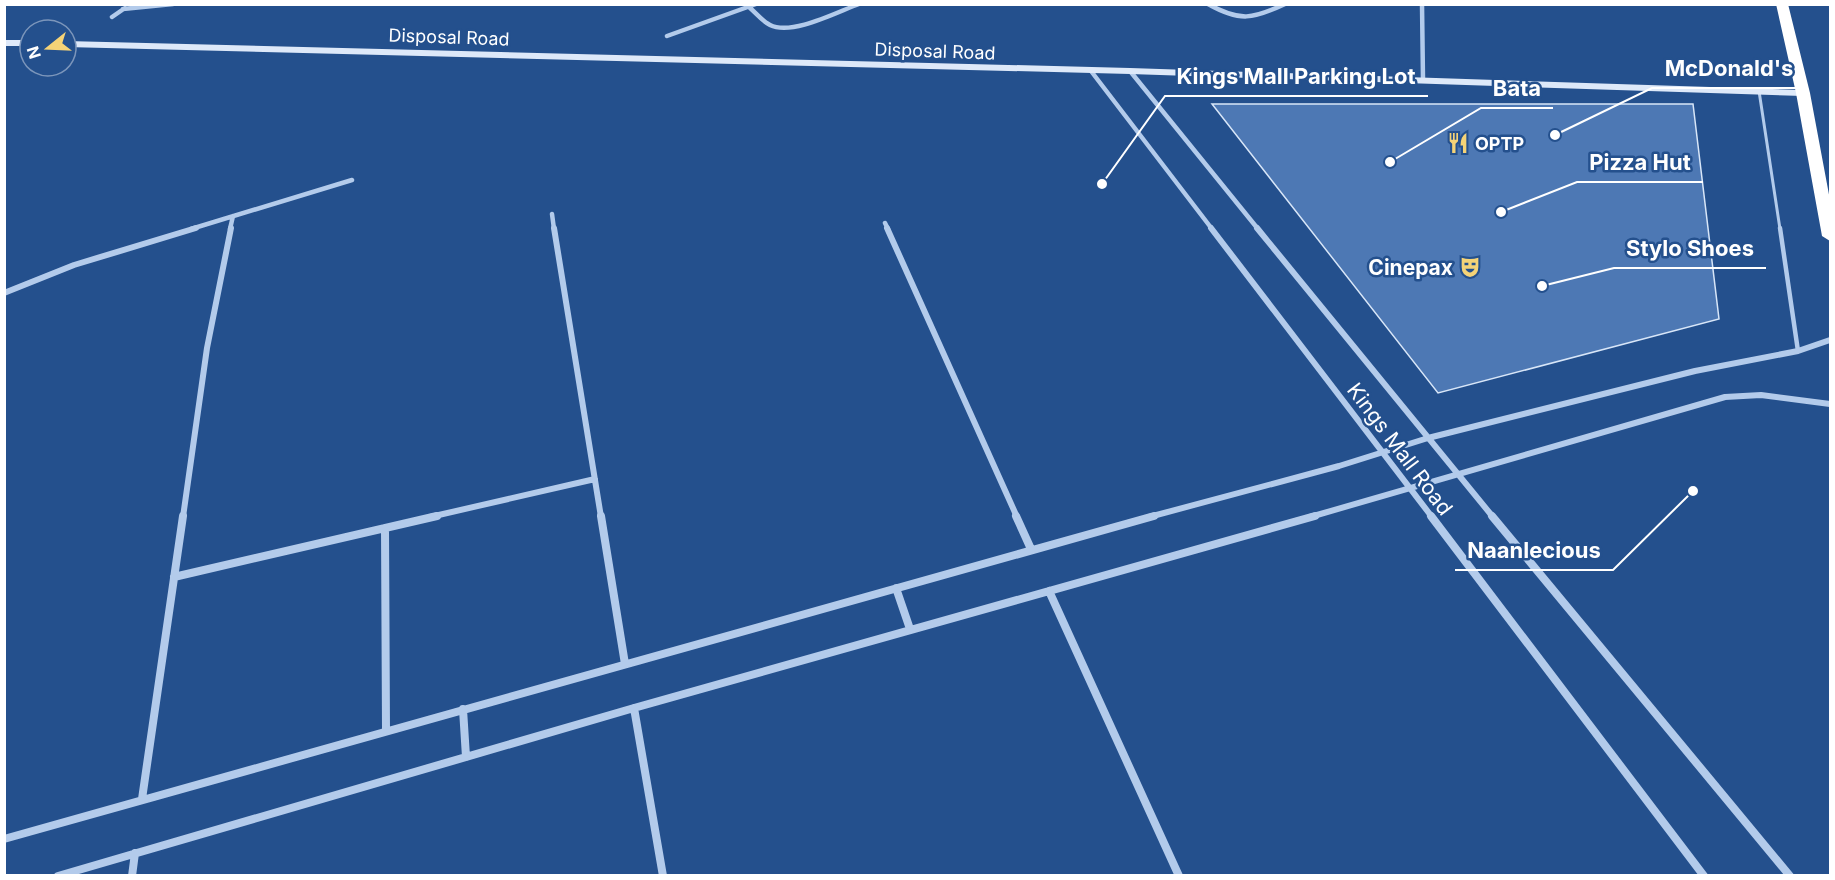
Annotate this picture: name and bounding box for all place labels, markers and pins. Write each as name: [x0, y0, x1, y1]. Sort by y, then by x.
callout: McDonald's: [1652, 48, 1805, 88]
callout: Kings Mall Parking Lot: [1165, 56, 1428, 96]
callout: Bata: [1481, 68, 1553, 108]
restaurant icon: OPTP: [1446, 131, 1470, 155]
place label: OPTP: [1475, 133, 1524, 154]
callout: Pizza Hut: [1577, 142, 1703, 182]
callout: Stylo Shoes: [1614, 228, 1766, 268]
place label: Cinepax: [1368, 255, 1453, 280]
theatre icon: Cinepax: [1458, 255, 1482, 279]
callout: Naanlecious: [1455, 530, 1613, 570]

